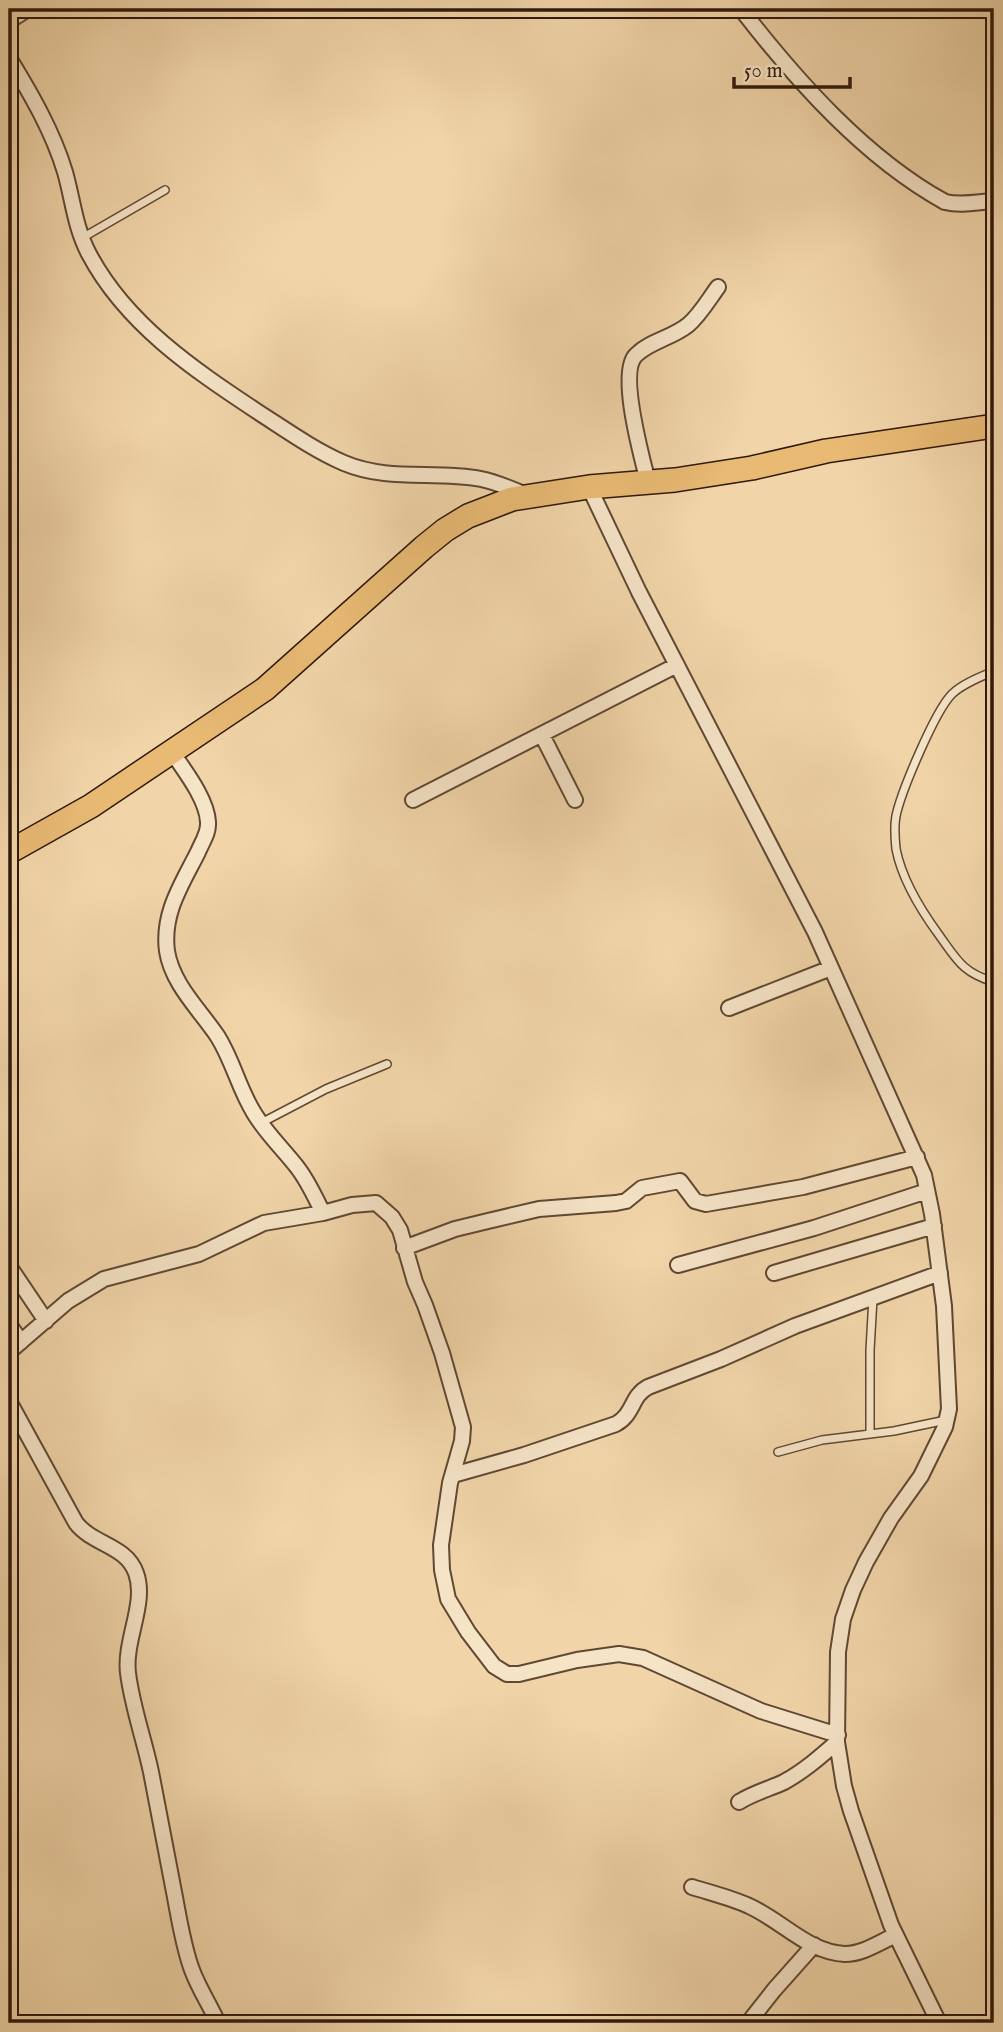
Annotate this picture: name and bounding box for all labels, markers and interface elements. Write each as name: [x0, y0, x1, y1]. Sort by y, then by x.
scale bar: [734, 46, 849, 90]
text: 50 m: [744, 58, 783, 85]

